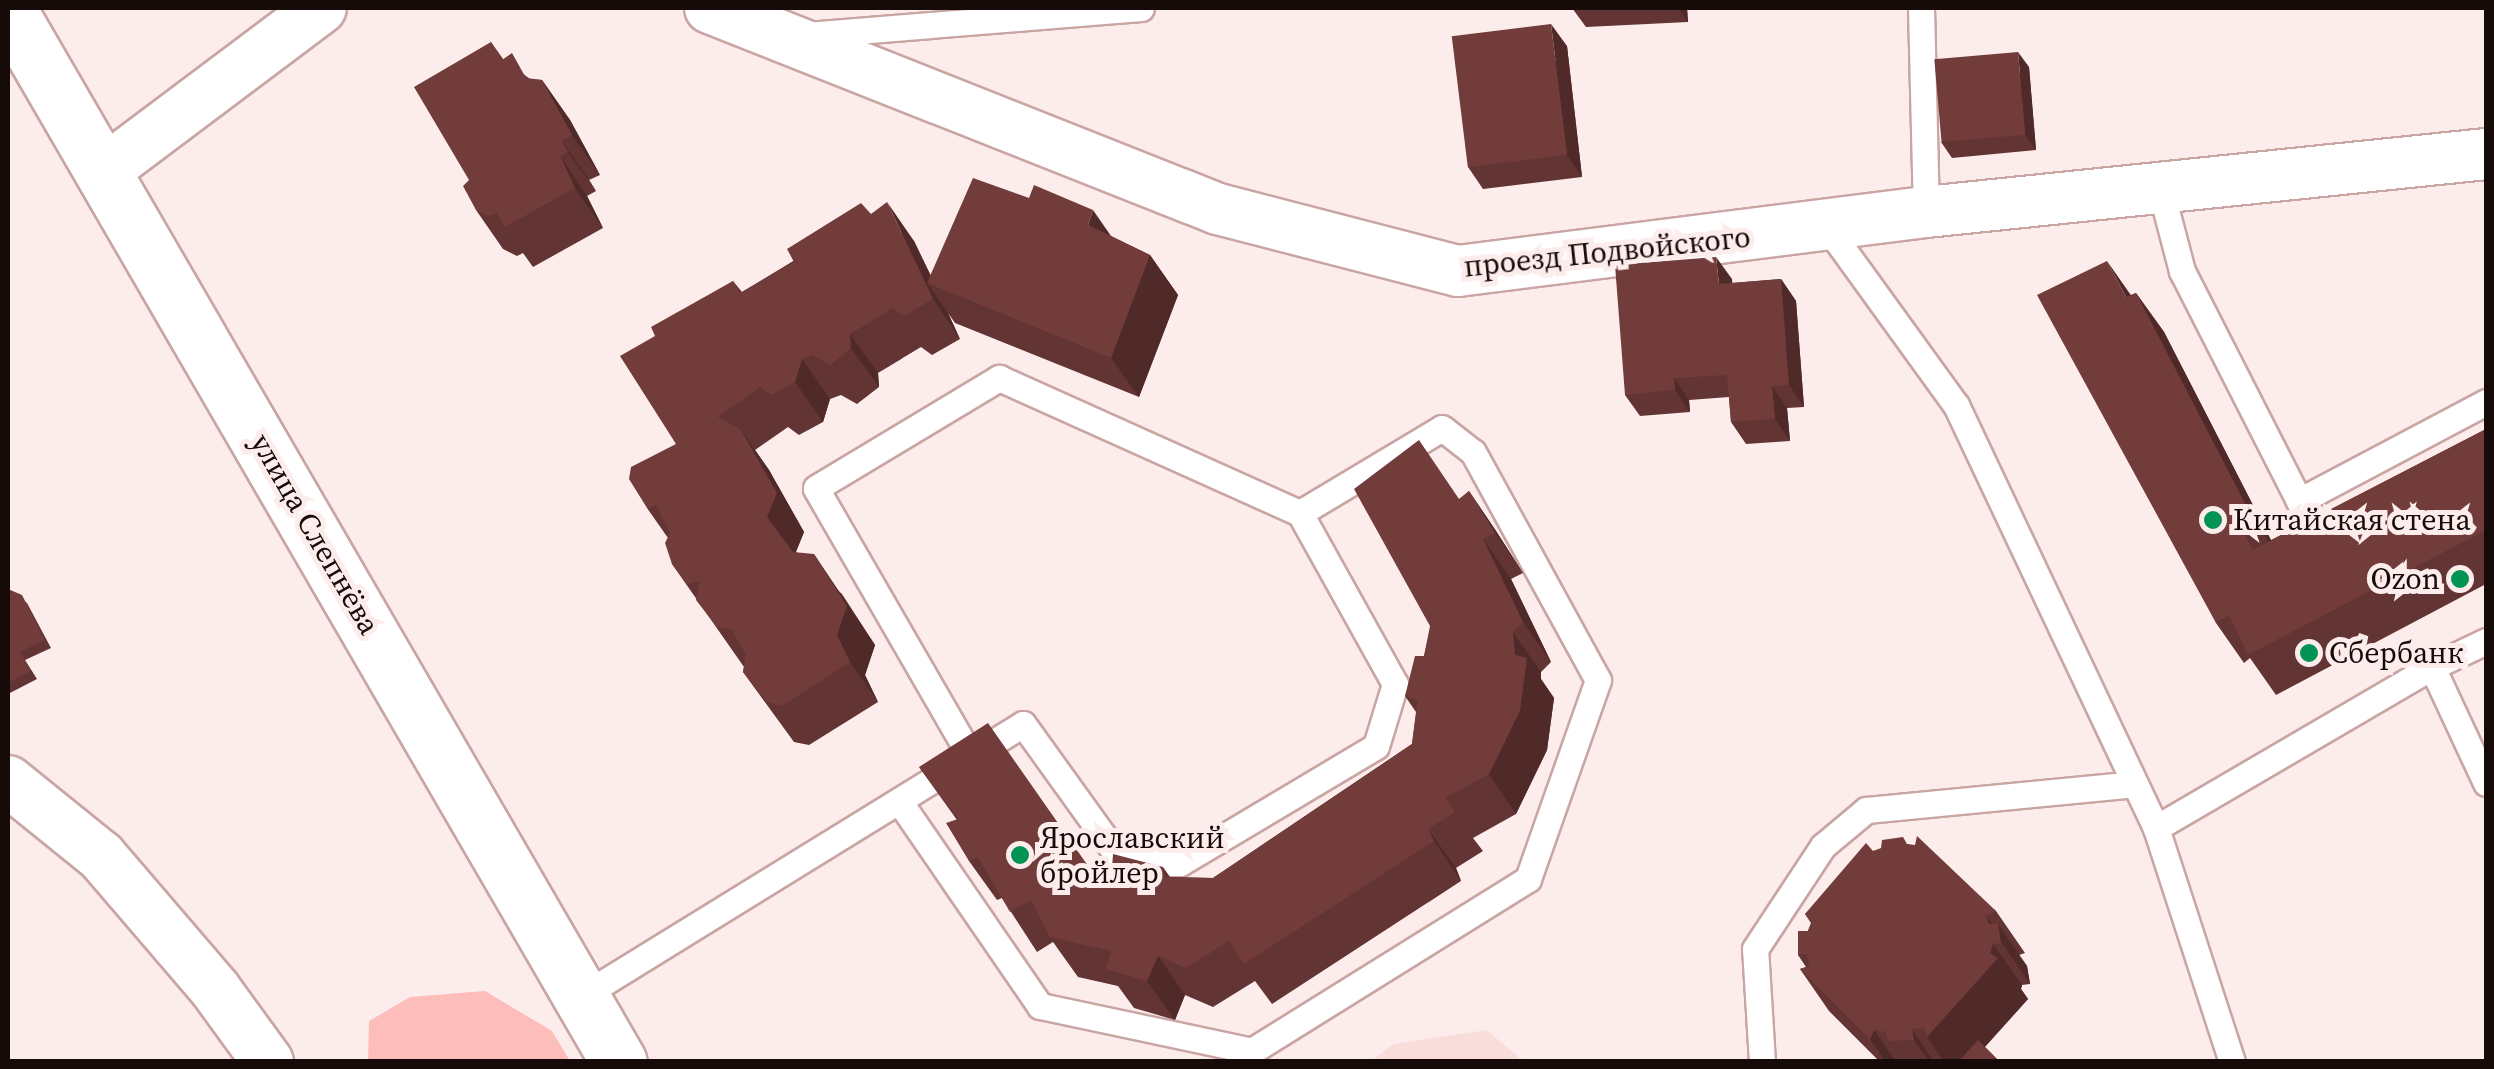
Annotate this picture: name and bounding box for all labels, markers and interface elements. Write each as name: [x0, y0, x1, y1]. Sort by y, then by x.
street label: проезд Подвойского: [1462, 219, 1752, 285]
street label: улица Слепнёва: [243, 427, 387, 641]
place label: Китайская стена: [2233, 502, 2471, 538]
marker: Китайская стена: [2202, 509, 2224, 531]
place label: Ozon: [2370, 561, 2440, 597]
marker: Ozon: [2449, 568, 2471, 590]
place label: Сбербанк: [2329, 635, 2464, 671]
marker: Сбербанк: [2298, 642, 2320, 664]
place label: Ярославский бройлер: [1040, 820, 1225, 890]
marker: Ярославский бройлер: [1009, 844, 1031, 866]

